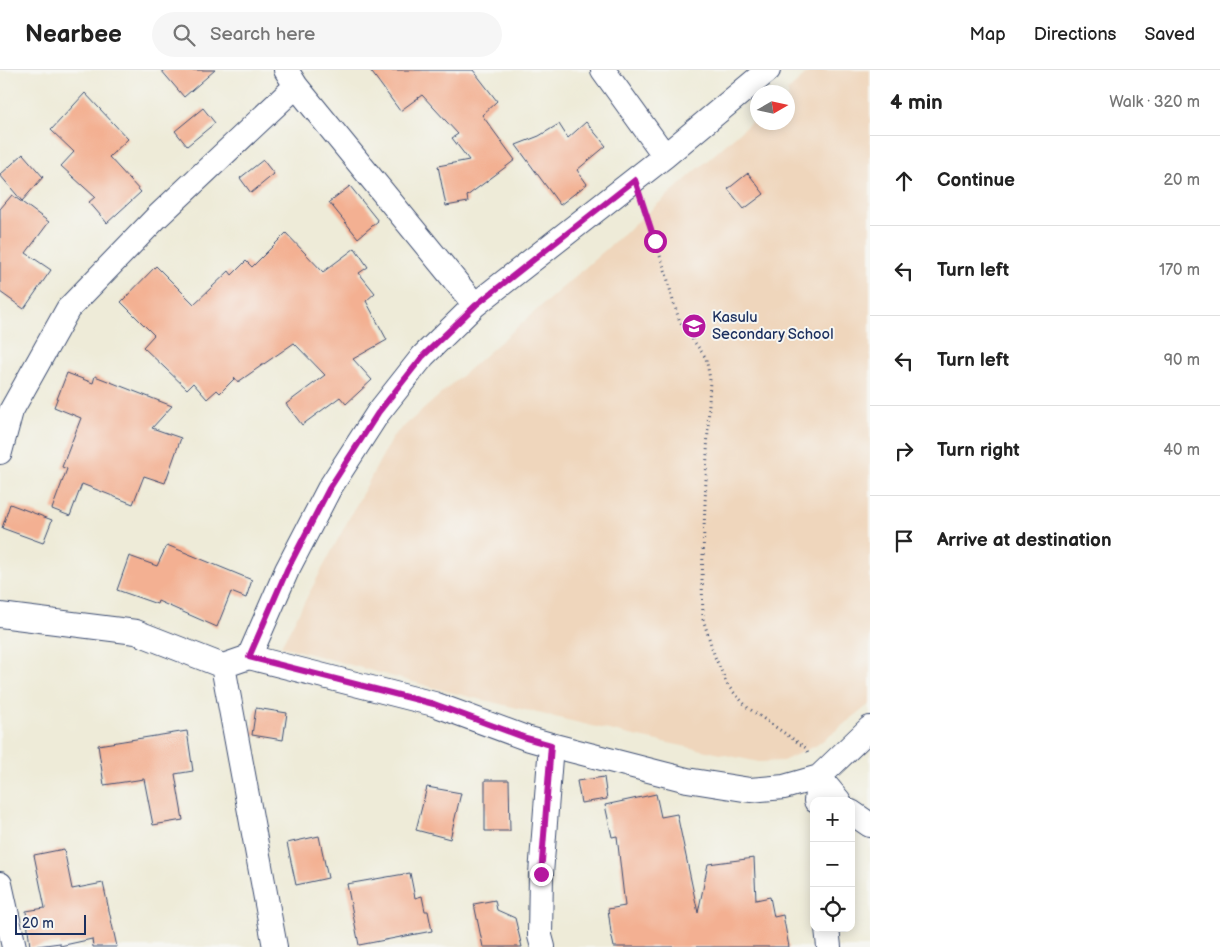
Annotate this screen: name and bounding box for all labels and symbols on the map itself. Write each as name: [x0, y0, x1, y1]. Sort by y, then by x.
north arrow: [750, 85, 795, 130]
route start: [644, 230, 667, 253]
place label: Kasulu Secondary School: [712, 308, 833, 344]
school or university icon: Kasulu Secondary School: [681, 313, 707, 339]
route end: [530, 863, 553, 886]
scale bar: [15, 912, 86, 935]

